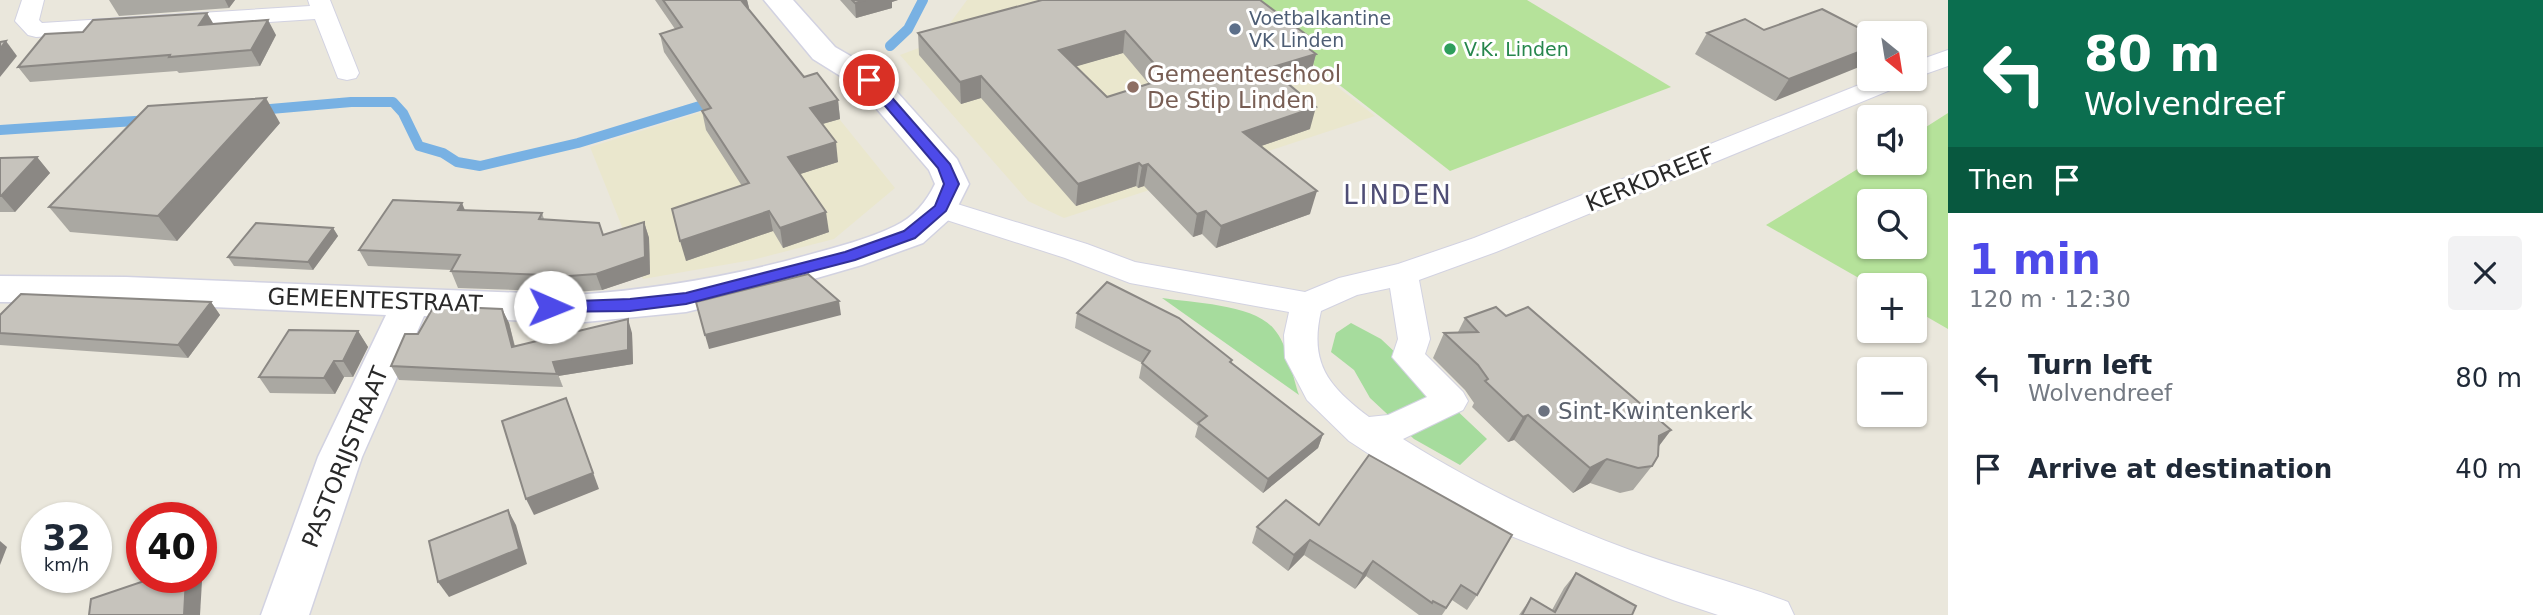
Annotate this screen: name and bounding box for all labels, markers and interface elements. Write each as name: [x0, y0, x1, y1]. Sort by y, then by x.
place label: Voetbalkantine VK Linden: [1249, 7, 1391, 51]
marker: Voetbalkantine VK Linden: [1227, 21, 1243, 37]
north arrow: [1857, 21, 1927, 91]
map controls: [1857, 21, 1927, 427]
text: 80 m: [2084, 26, 2220, 83]
icon: left: [1969, 28, 2060, 119]
place label: V.K. Linden: [1464, 38, 1569, 60]
marker: V.K. Linden: [1442, 41, 1458, 57]
pin: [839, 50, 899, 110]
icon: arrive: [850, 61, 888, 99]
place label: Gemeenteschool De Stip Linden: [1147, 61, 1341, 113]
marker: Gemeenteschool De Stip Linden: [1125, 79, 1141, 95]
text: Wolvendreef: [2084, 85, 2285, 123]
button: sound: [1857, 105, 1927, 175]
street label: KERKDREEF: [1582, 141, 1718, 217]
icon: arrive: [2048, 161, 2086, 199]
text: Then: [1969, 165, 2034, 195]
district label: LINDEN: [1343, 180, 1453, 210]
button: search: [1857, 189, 1927, 259]
text: 1 min: [1969, 235, 2101, 284]
button: close: [2448, 236, 2522, 310]
position arrow: [513, 270, 587, 344]
button: +: [1857, 273, 1927, 343]
street label: GEMEENTESTRAAT: [267, 283, 484, 317]
text: 120 m · 12:30: [1969, 286, 2131, 312]
text: Turn left: [2028, 350, 2152, 380]
button: −: [1857, 357, 1927, 427]
icon: left: [1969, 359, 2007, 397]
street label: PASTORIJSTRAAT: [297, 362, 393, 551]
text: 80 m: [2455, 363, 2522, 393]
text: Wolvendreef: [2028, 380, 2172, 406]
place label: Sint-Kwintenkerk: [1558, 398, 1754, 424]
marker: Sint-Kwintenkerk: [1536, 403, 1552, 419]
icon: arrive: [1969, 450, 2007, 488]
text: Arrive at destination: [2028, 454, 2332, 484]
text: 40 m: [2455, 454, 2522, 484]
speed limit sign: 40: [126, 502, 217, 593]
text: 32: [42, 518, 91, 558]
text: km/h: [44, 554, 89, 575]

